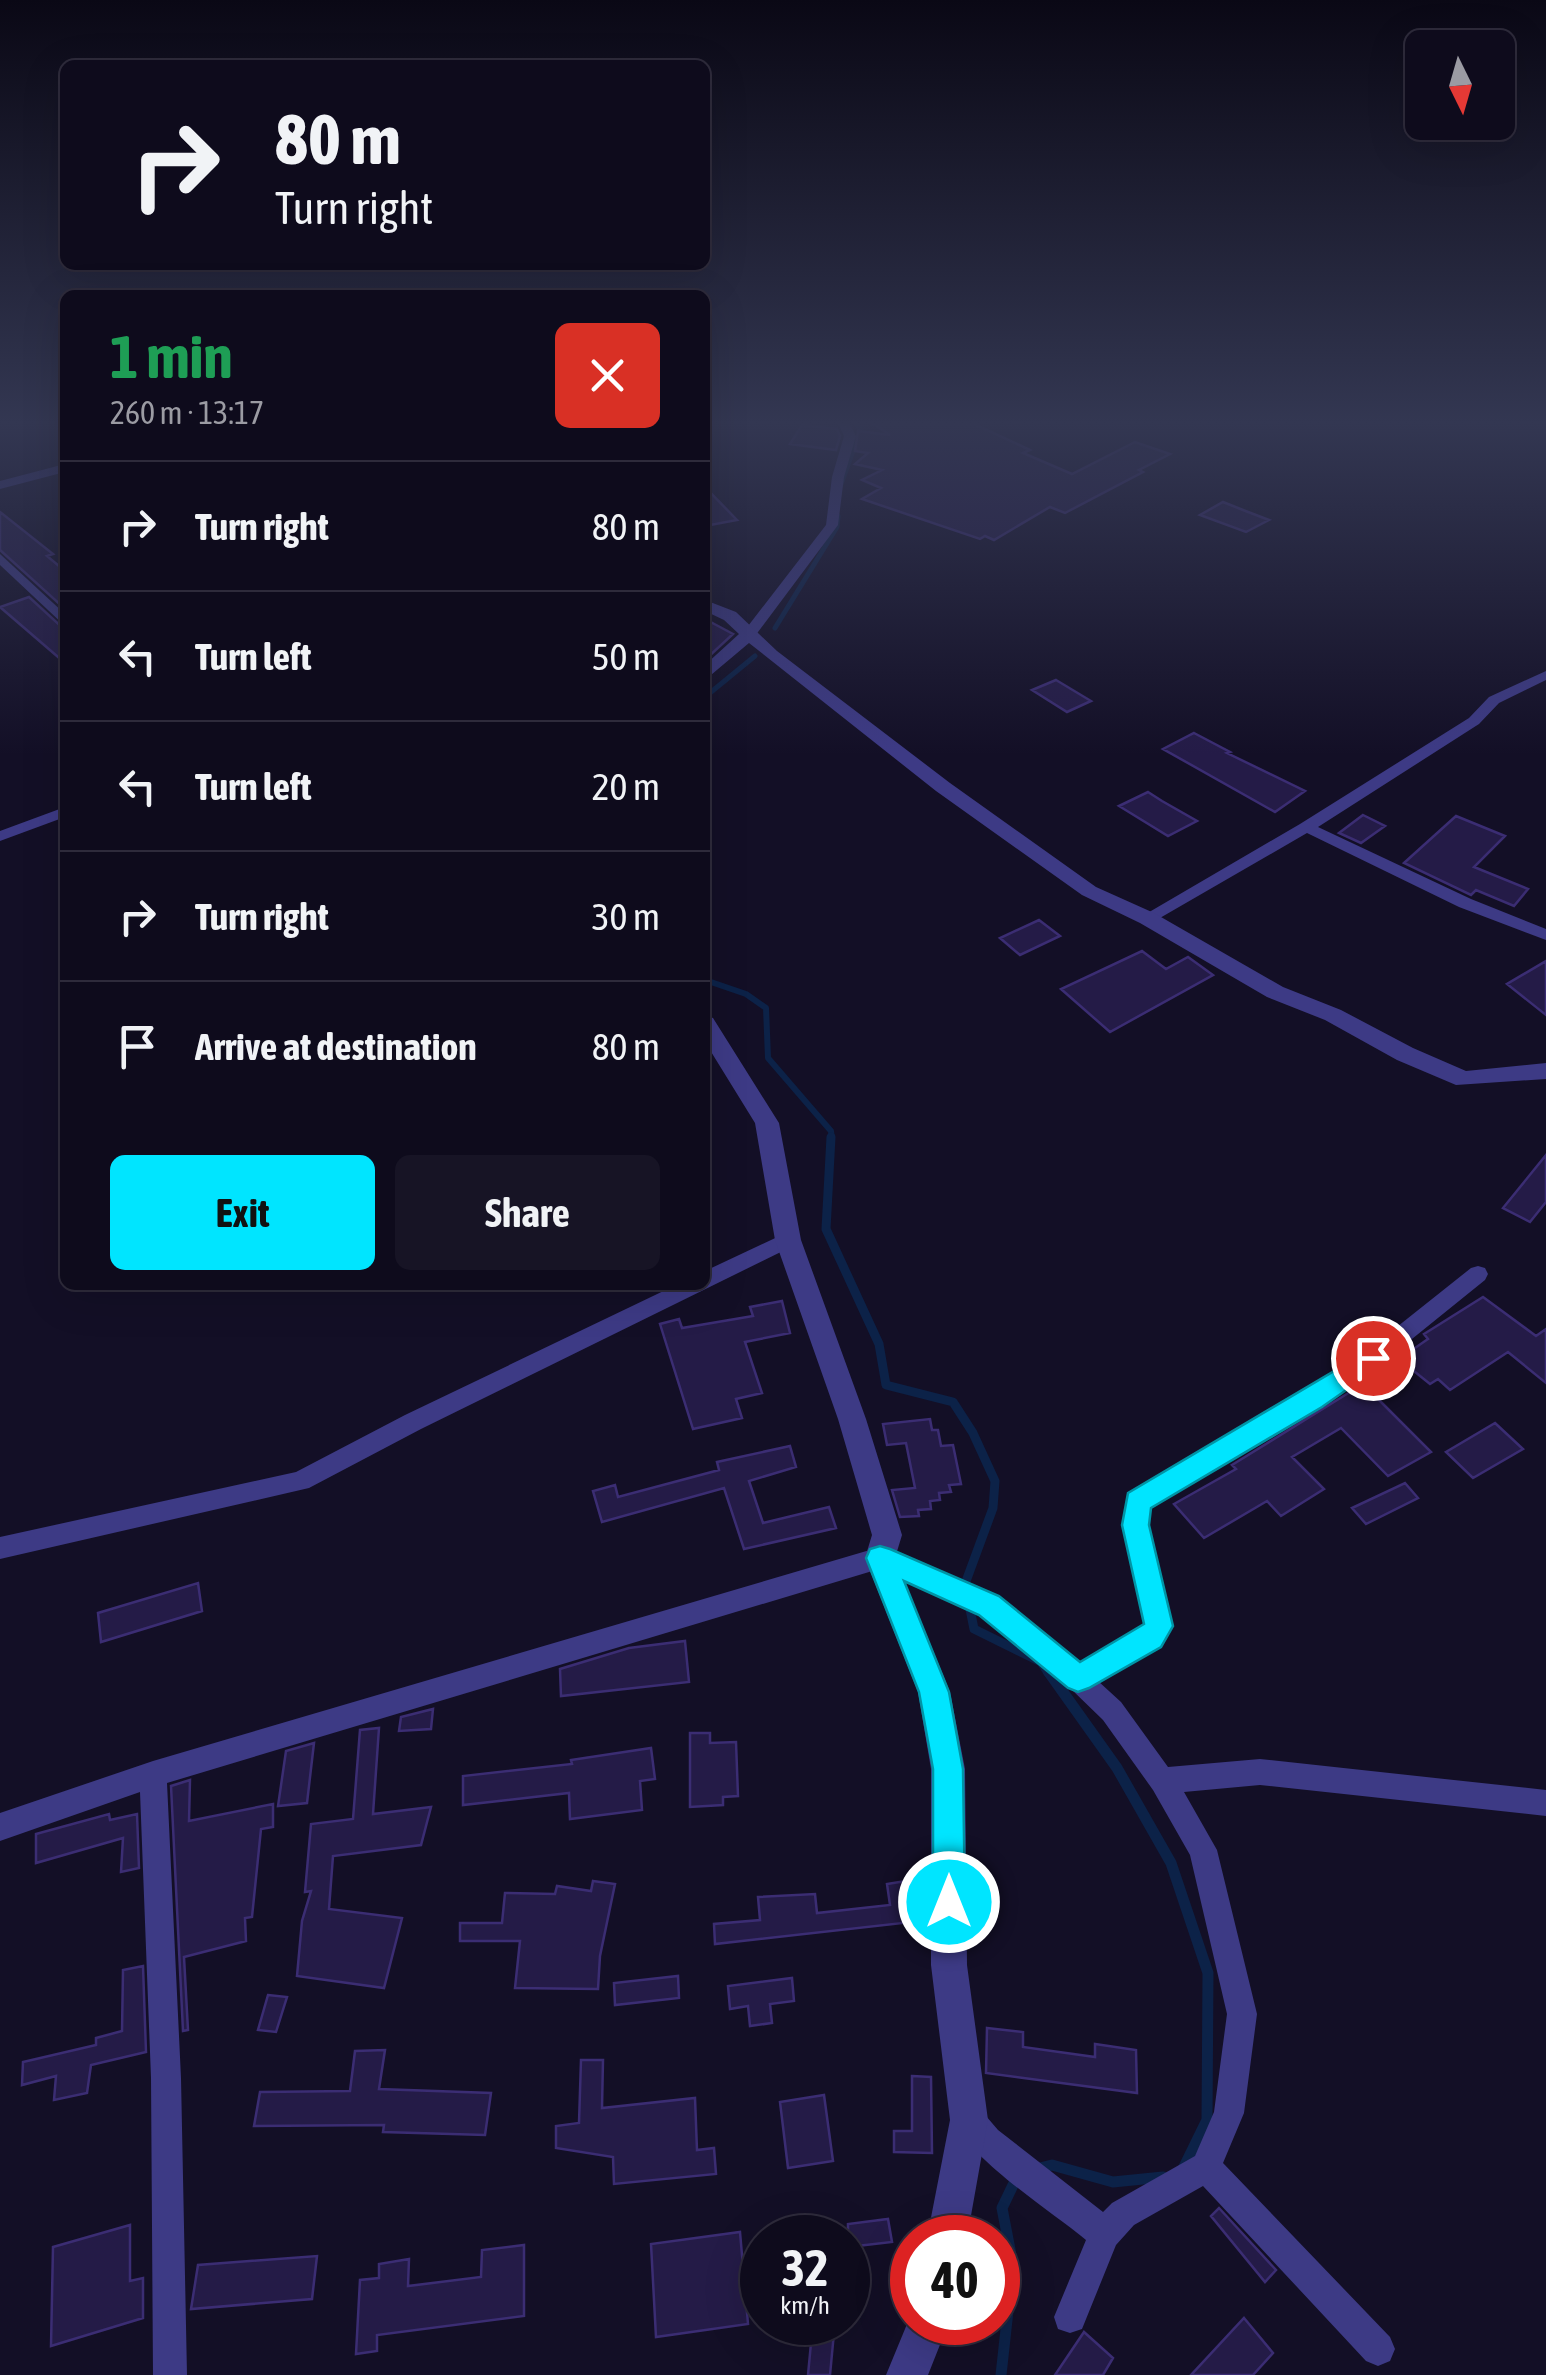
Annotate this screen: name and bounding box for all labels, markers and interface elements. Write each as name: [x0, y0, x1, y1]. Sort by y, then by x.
north arrow: [1405, 30, 1515, 140]
map controls: [1405, 30, 1515, 140]
text: 80 m: [275, 99, 401, 179]
icon: right: [110, 100, 240, 230]
text: Turn right: [275, 182, 433, 234]
text: 1 min: [110, 322, 233, 391]
button: close: [555, 323, 660, 428]
text: 260 m · 13:17: [110, 394, 264, 431]
icon: right: [110, 499, 165, 554]
text: Turn right: [195, 505, 329, 548]
text: 80 m: [592, 505, 660, 548]
icon: left: [110, 629, 165, 684]
text: Turn left: [195, 635, 311, 678]
text: 50 m: [592, 635, 660, 678]
icon: left: [110, 759, 165, 814]
text: Turn left: [195, 765, 311, 808]
text: 20 m: [592, 765, 660, 808]
icon: right: [110, 889, 165, 944]
text: Turn right: [195, 895, 329, 938]
text: 30 m: [592, 895, 660, 938]
icon: arrive: [110, 1019, 165, 1074]
text: Arrive at destination: [195, 1025, 477, 1068]
text: 80 m: [592, 1025, 660, 1068]
button: Exit: [110, 1155, 375, 1270]
button: Share: [395, 1155, 660, 1270]
pin: [1331, 1316, 1416, 1401]
icon: arrive: [1346, 1331, 1401, 1386]
position arrow: [897, 1850, 1001, 1954]
speed limit sign: 40: [890, 2215, 1020, 2345]
text: 32: [781, 2239, 828, 2297]
text: km/h: [780, 2291, 830, 2319]

